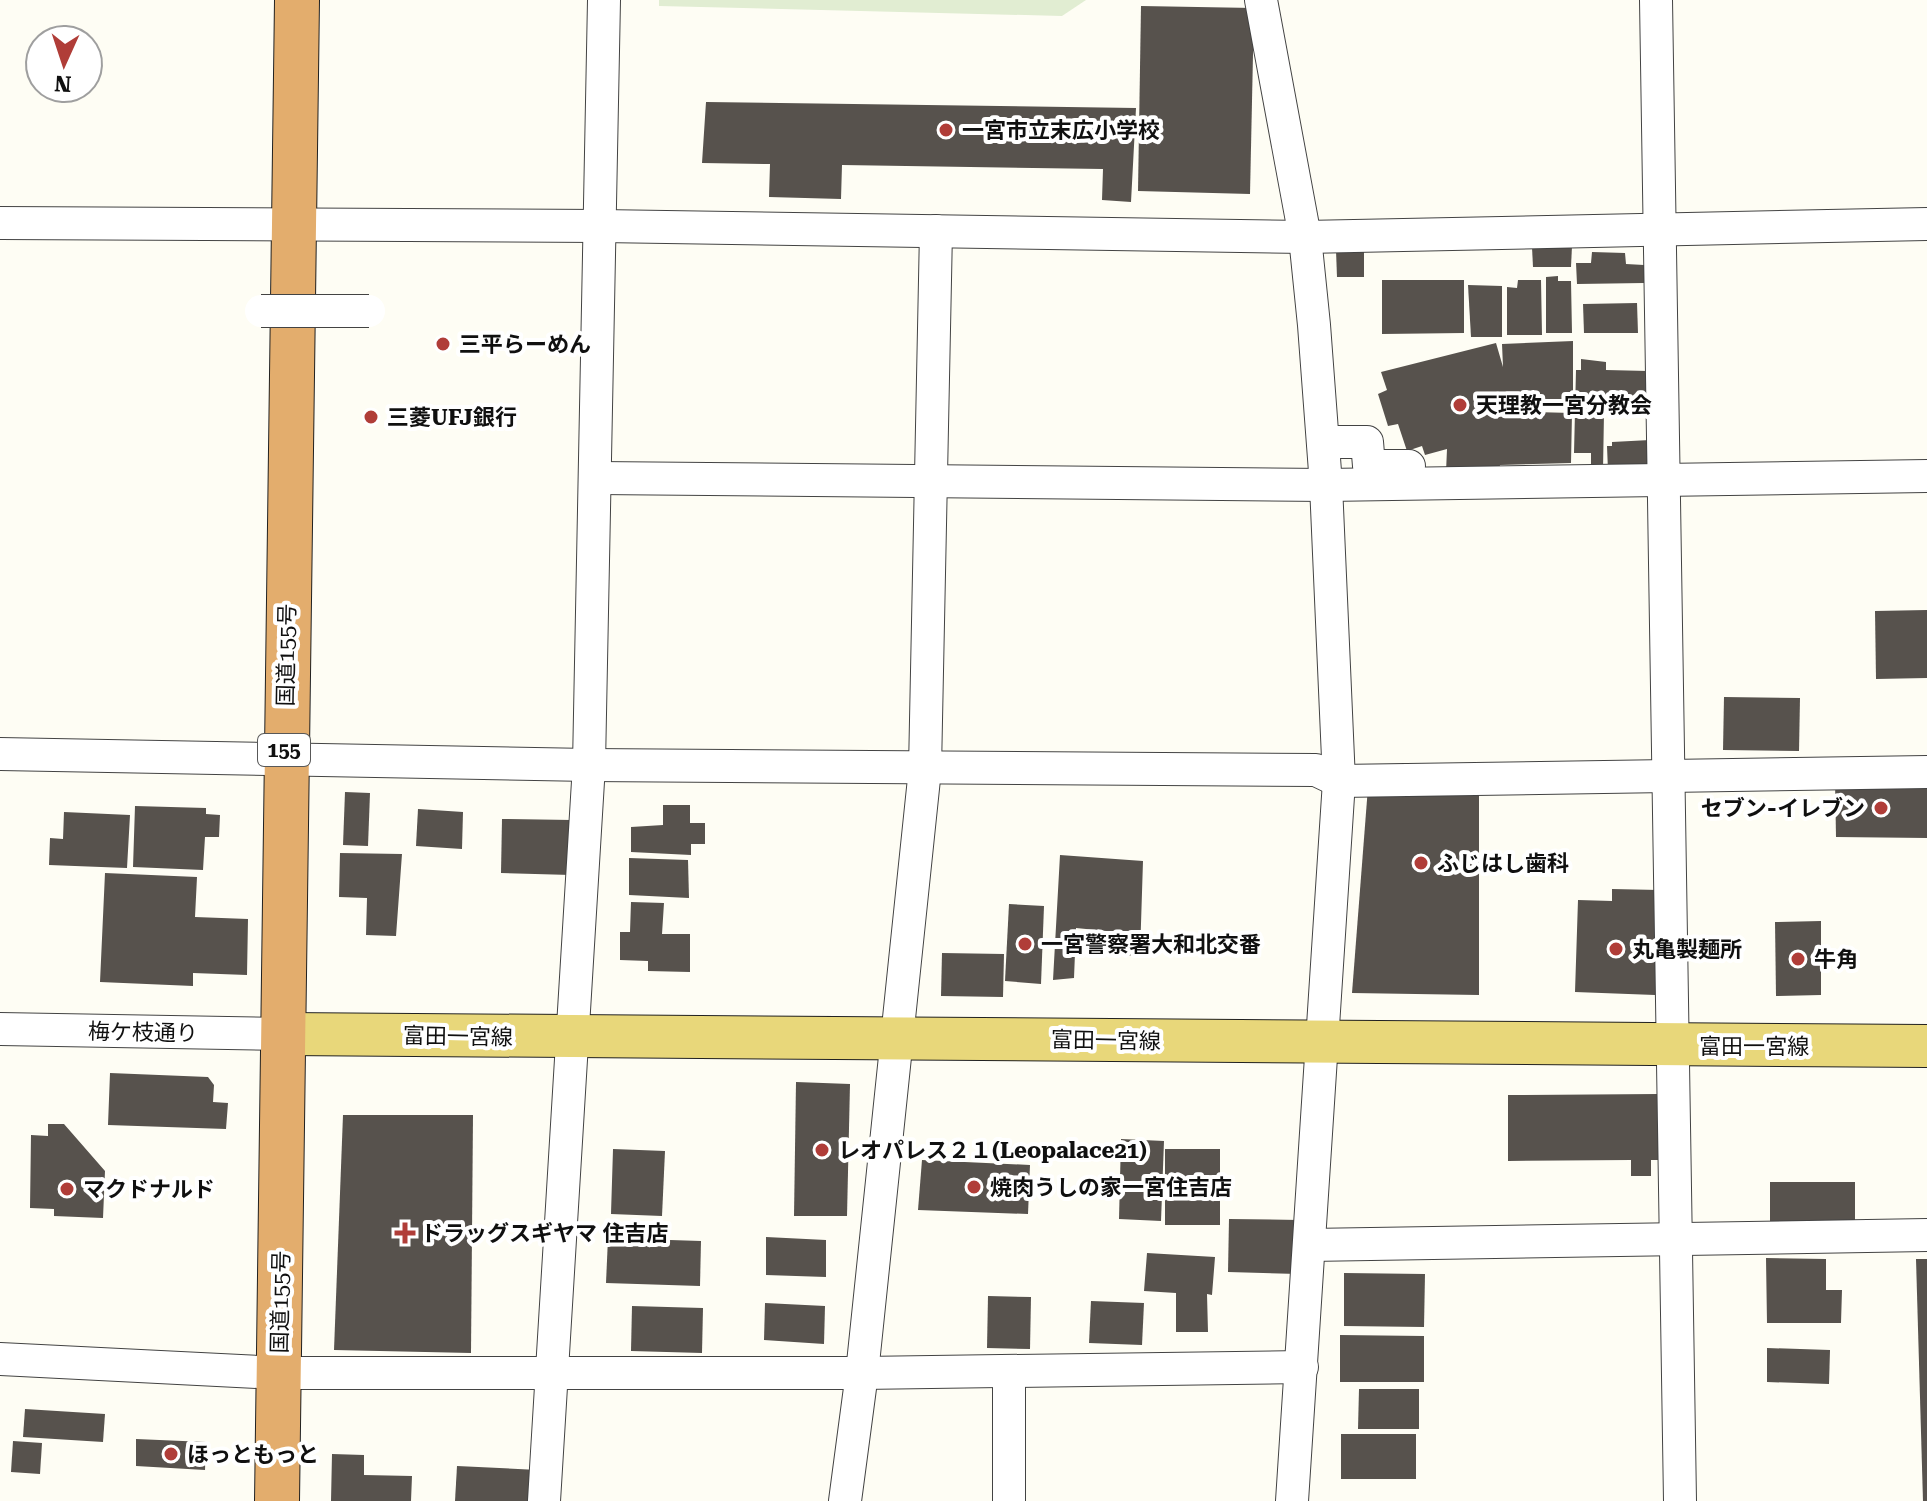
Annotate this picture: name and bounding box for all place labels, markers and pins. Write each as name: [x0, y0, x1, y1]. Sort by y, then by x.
place label: 一宮市立末広小学校: [962, 118, 1160, 143]
marker: 一宮市立末広小学校: [937, 121, 955, 139]
place label: 三平らーめん: [459, 332, 591, 357]
marker: 三平らーめん: [434, 335, 452, 353]
place label: 天理教一宮分教会: [1476, 393, 1652, 418]
marker: 天理教一宮分教会: [1451, 396, 1469, 414]
place label: 三菱UFJ銀行: [387, 405, 517, 430]
marker: 三菱UFJ銀行: [362, 408, 380, 426]
place label: セブン-イレブン: [1701, 796, 1865, 821]
marker: セブン-イレブン: [1872, 799, 1890, 817]
place label: ふじはし歯科: [1437, 851, 1569, 876]
marker: ふじはし歯科: [1412, 854, 1430, 872]
place label: 一宮警察署大和北交番: [1041, 932, 1261, 957]
marker: 一宮警察署大和北交番: [1016, 935, 1034, 953]
place label: 丸亀製麺所: [1632, 937, 1742, 962]
marker: 丸亀製麺所: [1607, 940, 1625, 958]
place label: 牛角: [1814, 947, 1858, 972]
marker: 牛角: [1789, 950, 1807, 968]
place label: レオパレス２１(Leopalace21): [838, 1138, 1147, 1163]
marker: レオパレス２１(Leopalace21): [813, 1141, 831, 1159]
place label: 焼肉うしの家一宮住吉店: [990, 1175, 1232, 1200]
place label: マクドナルド: [83, 1177, 215, 1202]
marker: 焼肉うしの家一宮住吉店: [965, 1178, 983, 1196]
marker: マクドナルド: [58, 1180, 76, 1198]
place label: ドラッグスギヤマ 住吉店: [421, 1221, 669, 1246]
marker: ドラッグスギヤマ 住吉店: [396, 1224, 414, 1242]
place label: ほっともっと: [187, 1442, 319, 1467]
marker: ほっともっと: [162, 1445, 180, 1463]

